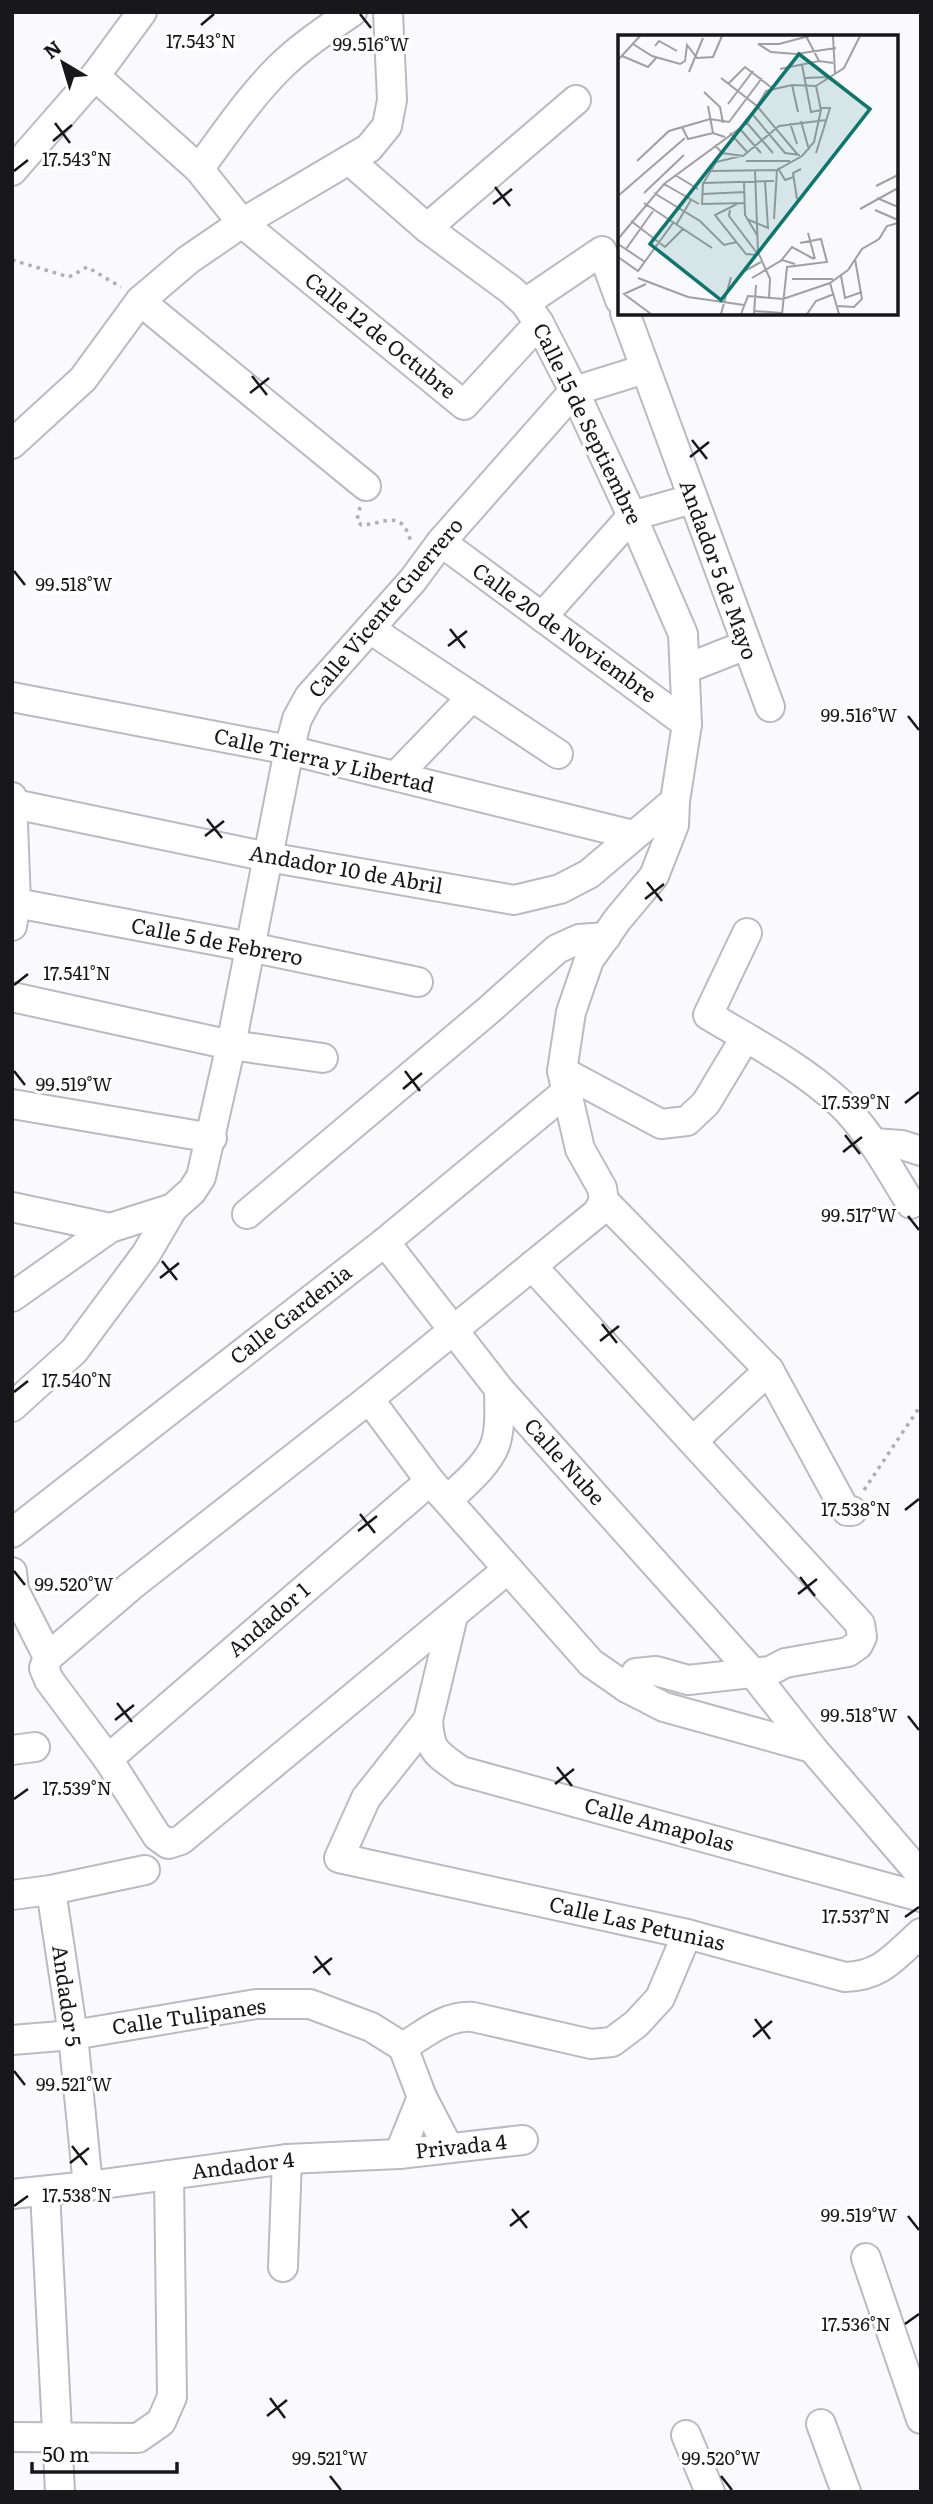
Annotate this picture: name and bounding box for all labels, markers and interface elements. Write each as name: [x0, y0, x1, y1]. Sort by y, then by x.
text: 17.543°N: [166, 27, 236, 54]
north arrow: [28, 28, 98, 98]
text: 99.516°W: [333, 30, 410, 57]
text: N: [37, 33, 67, 65]
inset map: [618, 35, 898, 315]
text: 17.543°N: [42, 145, 112, 172]
street label: Calle 12 de Octubre: [299, 263, 464, 405]
street label: Calle 15 de Septiembre: [527, 317, 652, 529]
street label: Andador 5 de Mayo: [673, 475, 767, 663]
street label: Calle Vicente Guerrero: [299, 510, 469, 703]
street label: Calle 20 de Noviembre: [467, 553, 664, 709]
text: 99.518°W: [36, 570, 113, 597]
text: 99.516°W: [821, 701, 898, 728]
street label: Calle Tierra y Libertad: [211, 718, 438, 799]
street label: Andador 10 de Abril: [247, 835, 446, 900]
street label: Calle 5 de Febrero: [129, 908, 306, 971]
text: 17.541°N: [43, 959, 111, 986]
text: 99.519°W: [36, 1070, 112, 1097]
text: 17.539°N: [821, 1088, 891, 1115]
text: 99.517°W: [821, 1201, 897, 1228]
street label: Calle Gardenia: [222, 1255, 357, 1370]
text: 17.540°N: [42, 1366, 112, 1393]
street label: Calle Nube: [518, 1410, 614, 1511]
text: 17.538°N: [821, 1495, 891, 1522]
text: 99.520°W: [35, 1570, 114, 1597]
street label: Andador 1: [219, 1573, 316, 1663]
text: 99.518°W: [821, 1701, 898, 1728]
text: 17.539°N: [42, 1774, 112, 1801]
street label: Calle Amapolas: [581, 1788, 738, 1857]
street label: Calle Las Petunias: [547, 1886, 728, 1957]
text: 17.537°N: [822, 1902, 890, 1929]
street label: Andador 5: [46, 1943, 91, 2048]
street label: Calle Tulipanes: [110, 1988, 268, 2041]
text: 99.521°W: [36, 2070, 112, 2097]
street label: Privada 4: [413, 2124, 509, 2165]
street label: Andador 4: [190, 2142, 296, 2185]
text: 17.538°N: [42, 2181, 112, 2208]
text: 99.519°W: [821, 2201, 897, 2228]
text: 17.536°N: [821, 2310, 891, 2337]
scale bar: [32, 2430, 177, 2474]
text: 50 m: [42, 2437, 89, 2468]
text: 99.521°W: [292, 2444, 368, 2471]
text: 99.520°W: [682, 2444, 761, 2471]

